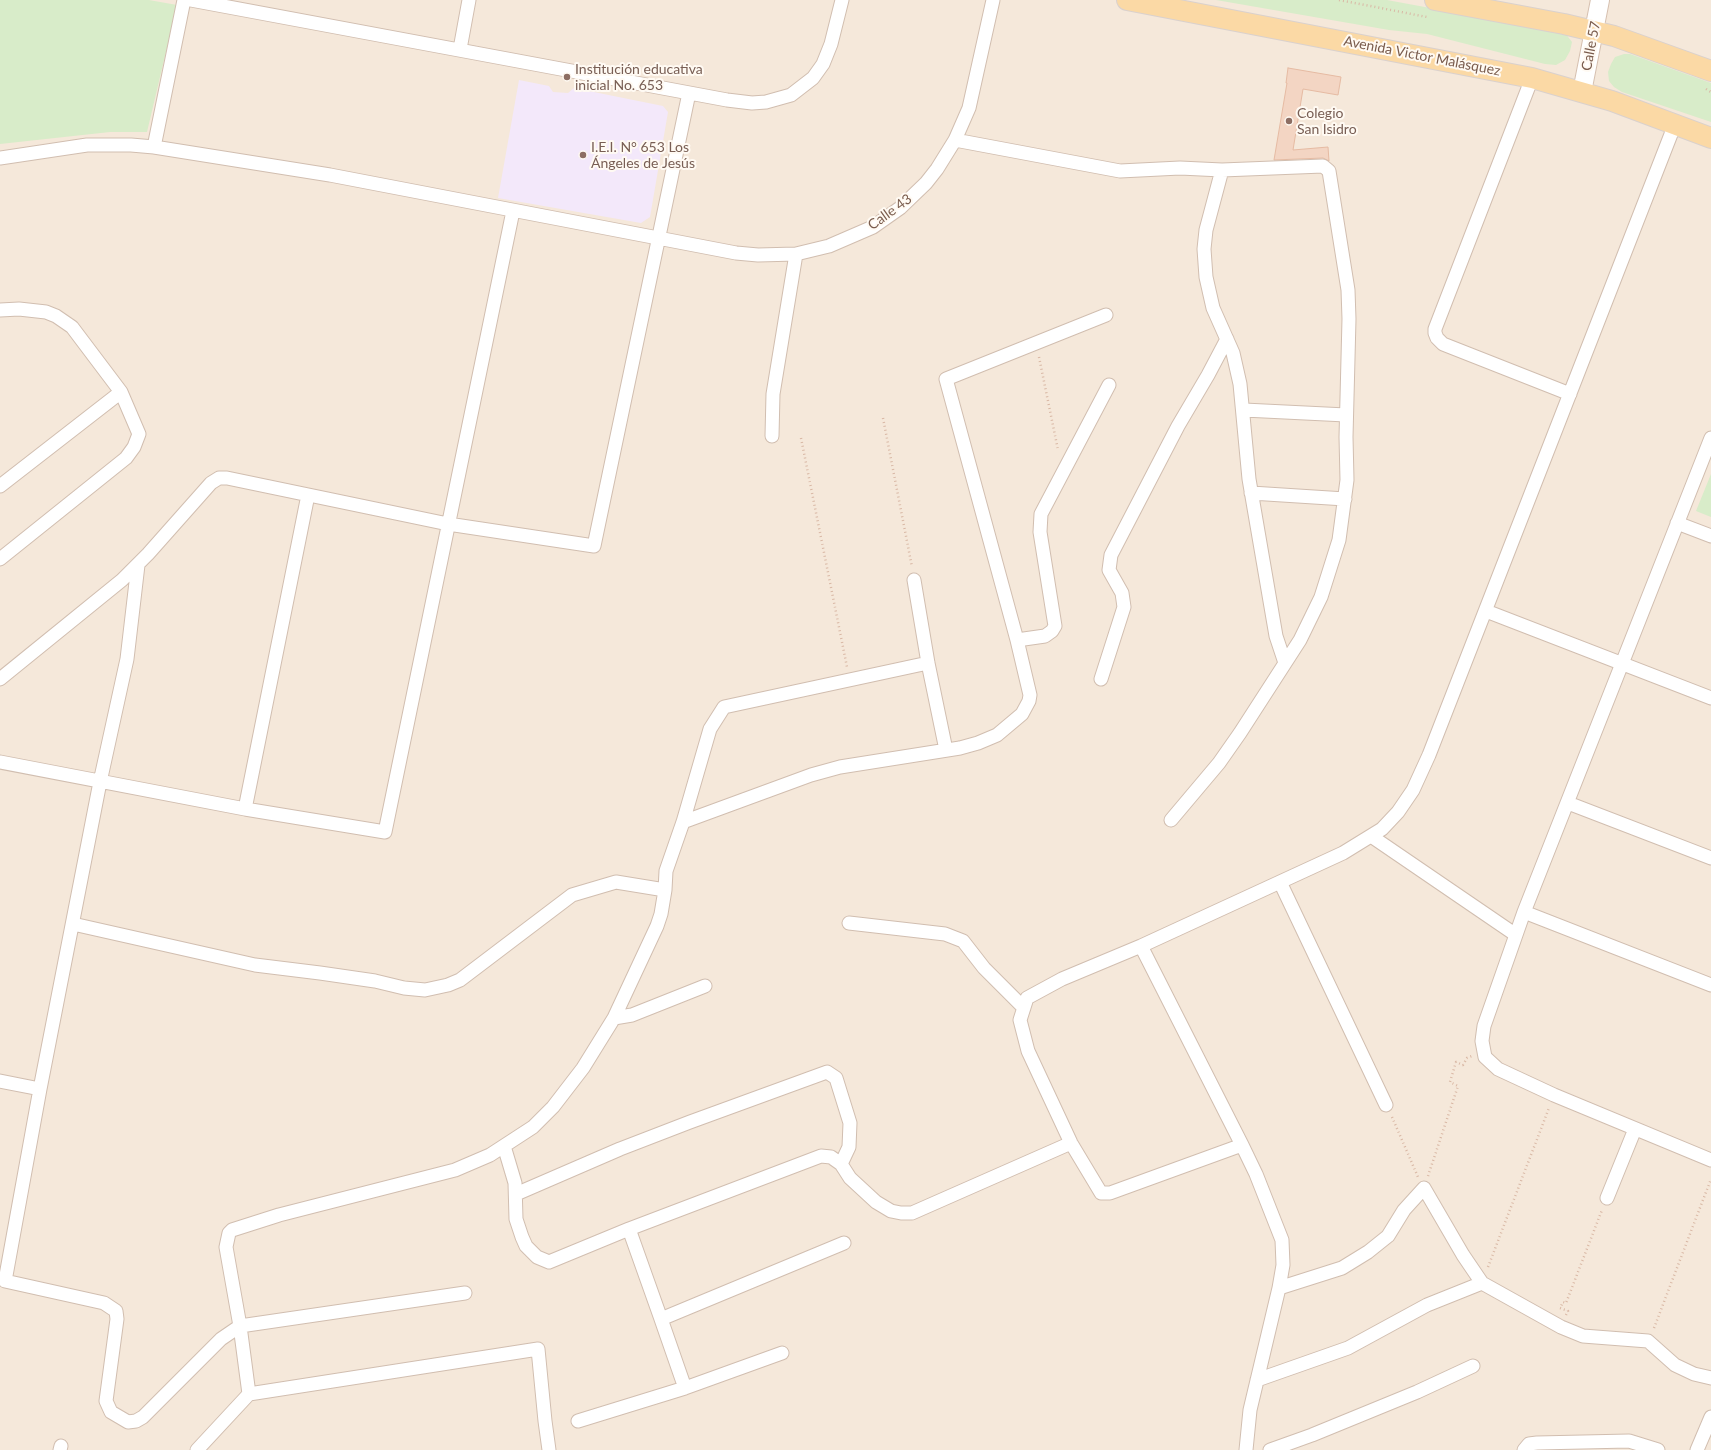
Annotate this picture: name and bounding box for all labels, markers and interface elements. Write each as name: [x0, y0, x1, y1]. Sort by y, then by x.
street label: Calle 57: [1578, 20, 1604, 72]
street label: Avenida Victor Malásquez: [1342, 33, 1502, 79]
place label: Institución educativa inicial No. 653: [575, 61, 703, 94]
marker: Institución educativa inicial No. 653: [562, 72, 572, 82]
place label: Colegio San Isidro: [1297, 105, 1357, 138]
marker: Colegio San Isidro: [1284, 116, 1294, 126]
place label: I.E.I. N° 653 Los Ángeles de Jesús: [591, 139, 695, 172]
marker: I.E.I. N° 653 Los Ángeles de Jesús: [578, 150, 588, 160]
street label: Calle 43: [865, 190, 915, 234]

